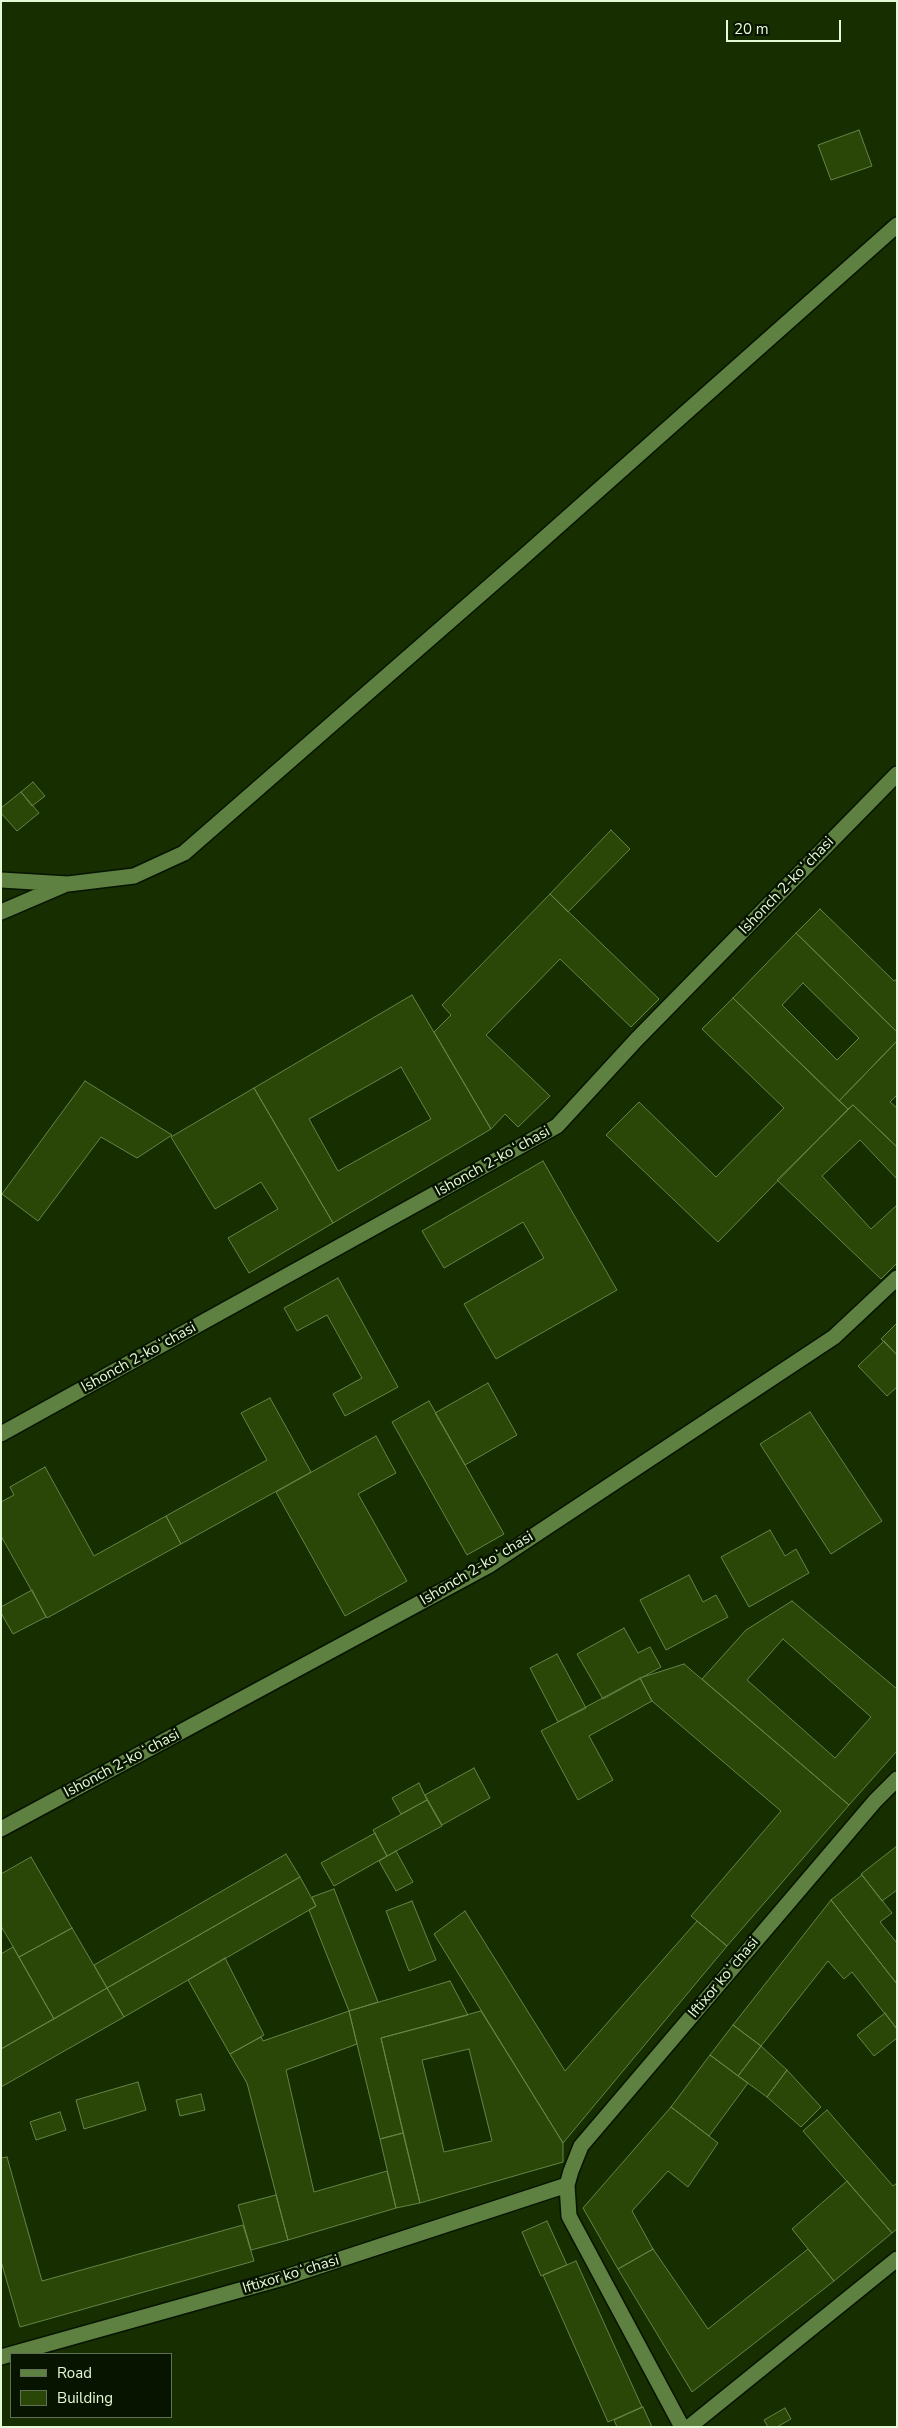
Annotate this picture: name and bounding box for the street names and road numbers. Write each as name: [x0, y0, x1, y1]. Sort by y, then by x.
street label: Ishonch 2-koʻchasi: [736, 834, 838, 938]
street label: Ishonch 2-koʻchasi: [432, 1123, 554, 1201]
street label: Ishonch 2-koʻchasi: [78, 1319, 200, 1397]
street label: Ishonch 2-koʻchasi: [417, 1528, 537, 1610]
street label: Ishonch 2-koʻchasi: [61, 1726, 183, 1802]
street label: Iftixor koʻchasi: [685, 1934, 763, 2022]
street label: Iftixor koʻchasi: [241, 2252, 341, 2298]

